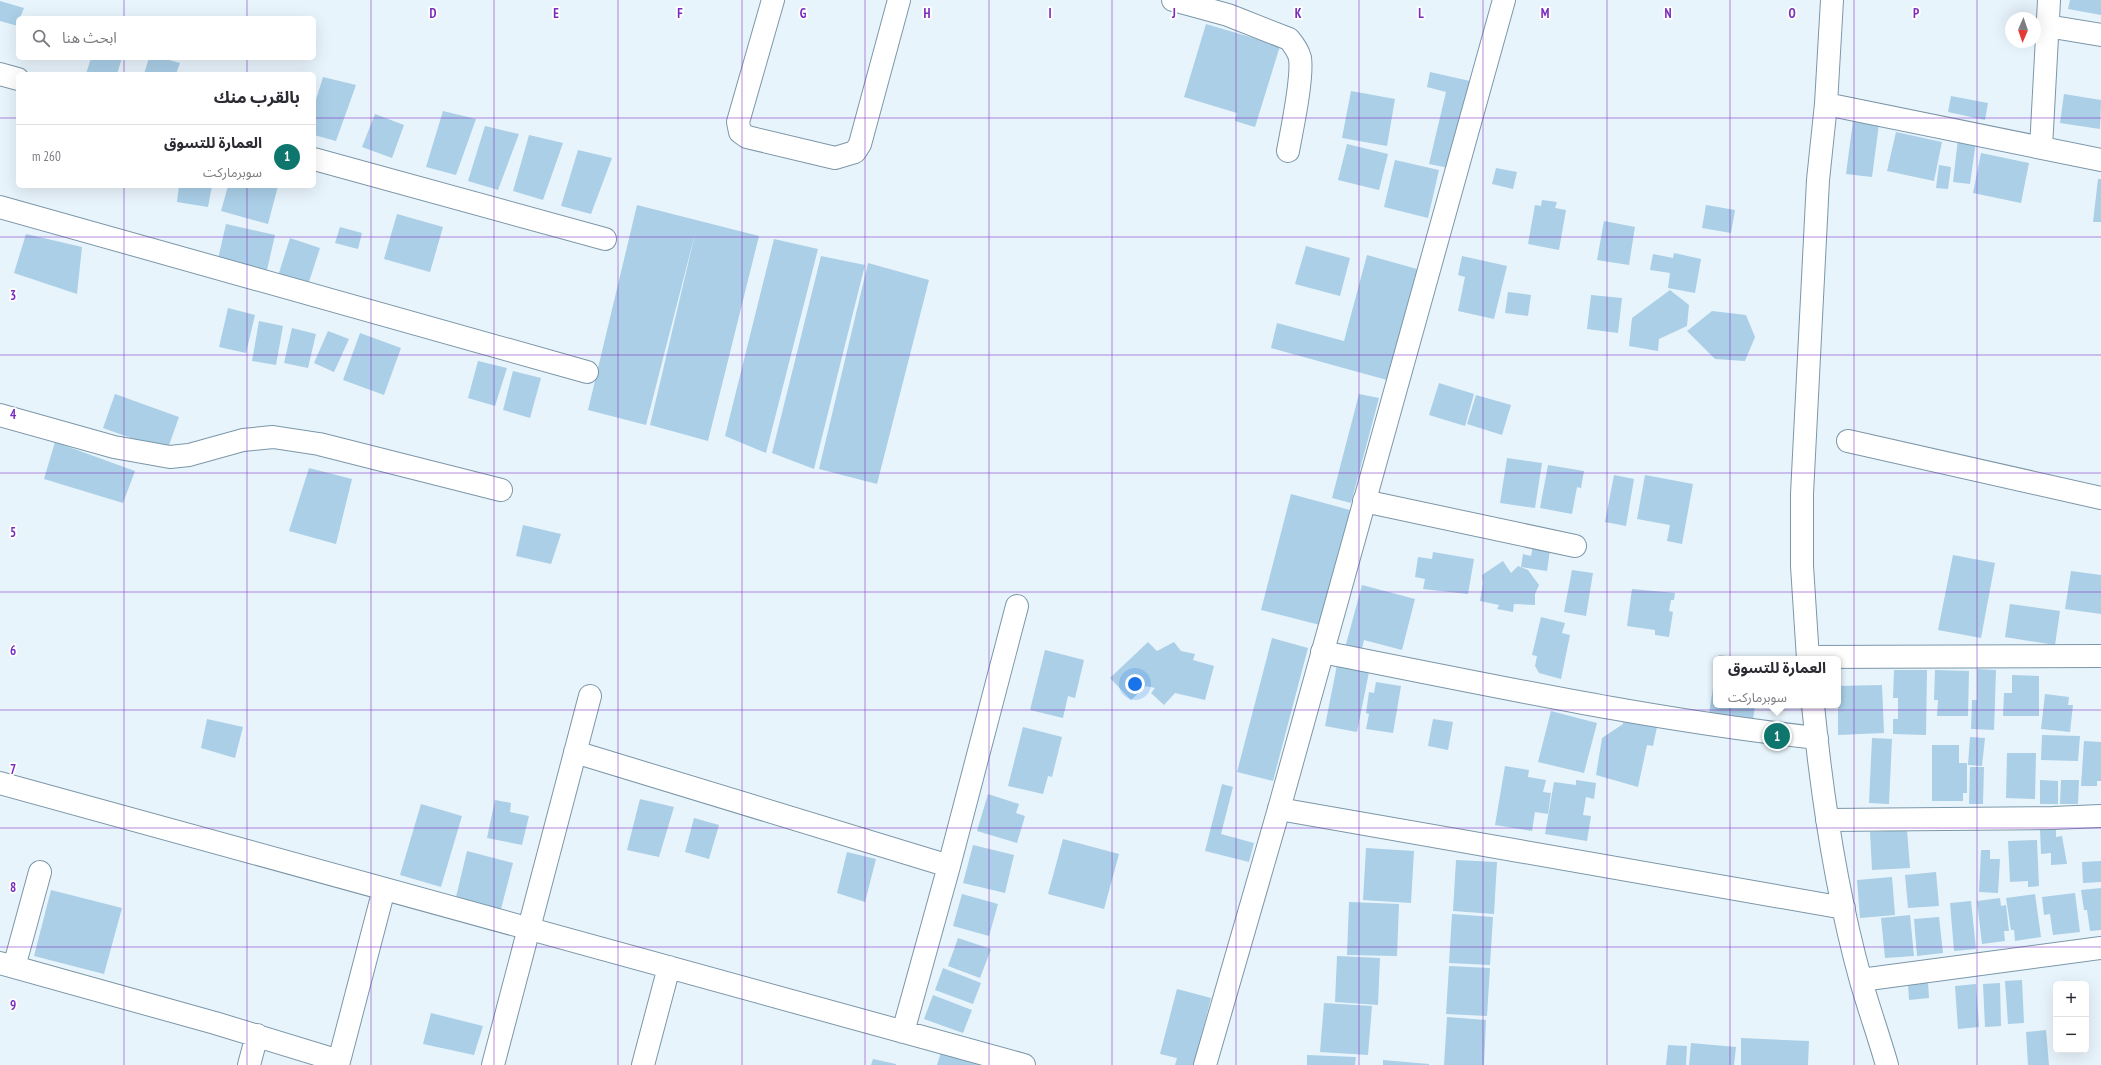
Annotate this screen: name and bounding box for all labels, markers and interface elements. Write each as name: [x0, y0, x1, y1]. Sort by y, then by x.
text: D: [430, 5, 437, 22]
text: E: [553, 5, 559, 22]
text: F: [677, 5, 683, 22]
text: G: [800, 5, 807, 22]
text: H: [924, 5, 931, 22]
text: I: [1048, 5, 1052, 22]
text: J: [1171, 5, 1176, 22]
text: K: [1295, 5, 1302, 22]
text: L: [1418, 5, 1424, 22]
text: M: [1541, 5, 1550, 22]
text: N: [1664, 5, 1672, 22]
text: O: [1788, 5, 1796, 22]
text: P: [1913, 5, 1919, 22]
north arrow: [2005, 12, 2041, 48]
search box: [16, 16, 316, 60]
icon: search: [30, 27, 52, 49]
text: ابحث هنا: [62, 28, 117, 47]
text: بالقرب منك: [214, 86, 300, 108]
text: العمارة للتسوق: [164, 133, 262, 152]
text: 260 m: [32, 148, 61, 165]
text: 1: [284, 148, 290, 165]
text: سوبرماركت: [203, 164, 262, 181]
text: 3: [10, 287, 16, 304]
text: 4: [10, 406, 17, 423]
text: 5: [10, 524, 16, 541]
text: 6: [10, 642, 16, 659]
popup: [1713, 656, 1841, 708]
text: العمارة للتسوق: [1728, 658, 1826, 677]
your location: [1125, 674, 1145, 694]
text: سوبرماركت: [1728, 689, 1787, 706]
pin: 1: [1764, 721, 1790, 751]
text: 7: [10, 761, 16, 778]
text: 8: [10, 879, 16, 896]
map controls: [2053, 981, 2089, 1053]
button: +: [2053, 981, 2089, 1017]
text: 9: [10, 997, 16, 1014]
button: −: [2053, 1017, 2089, 1053]

